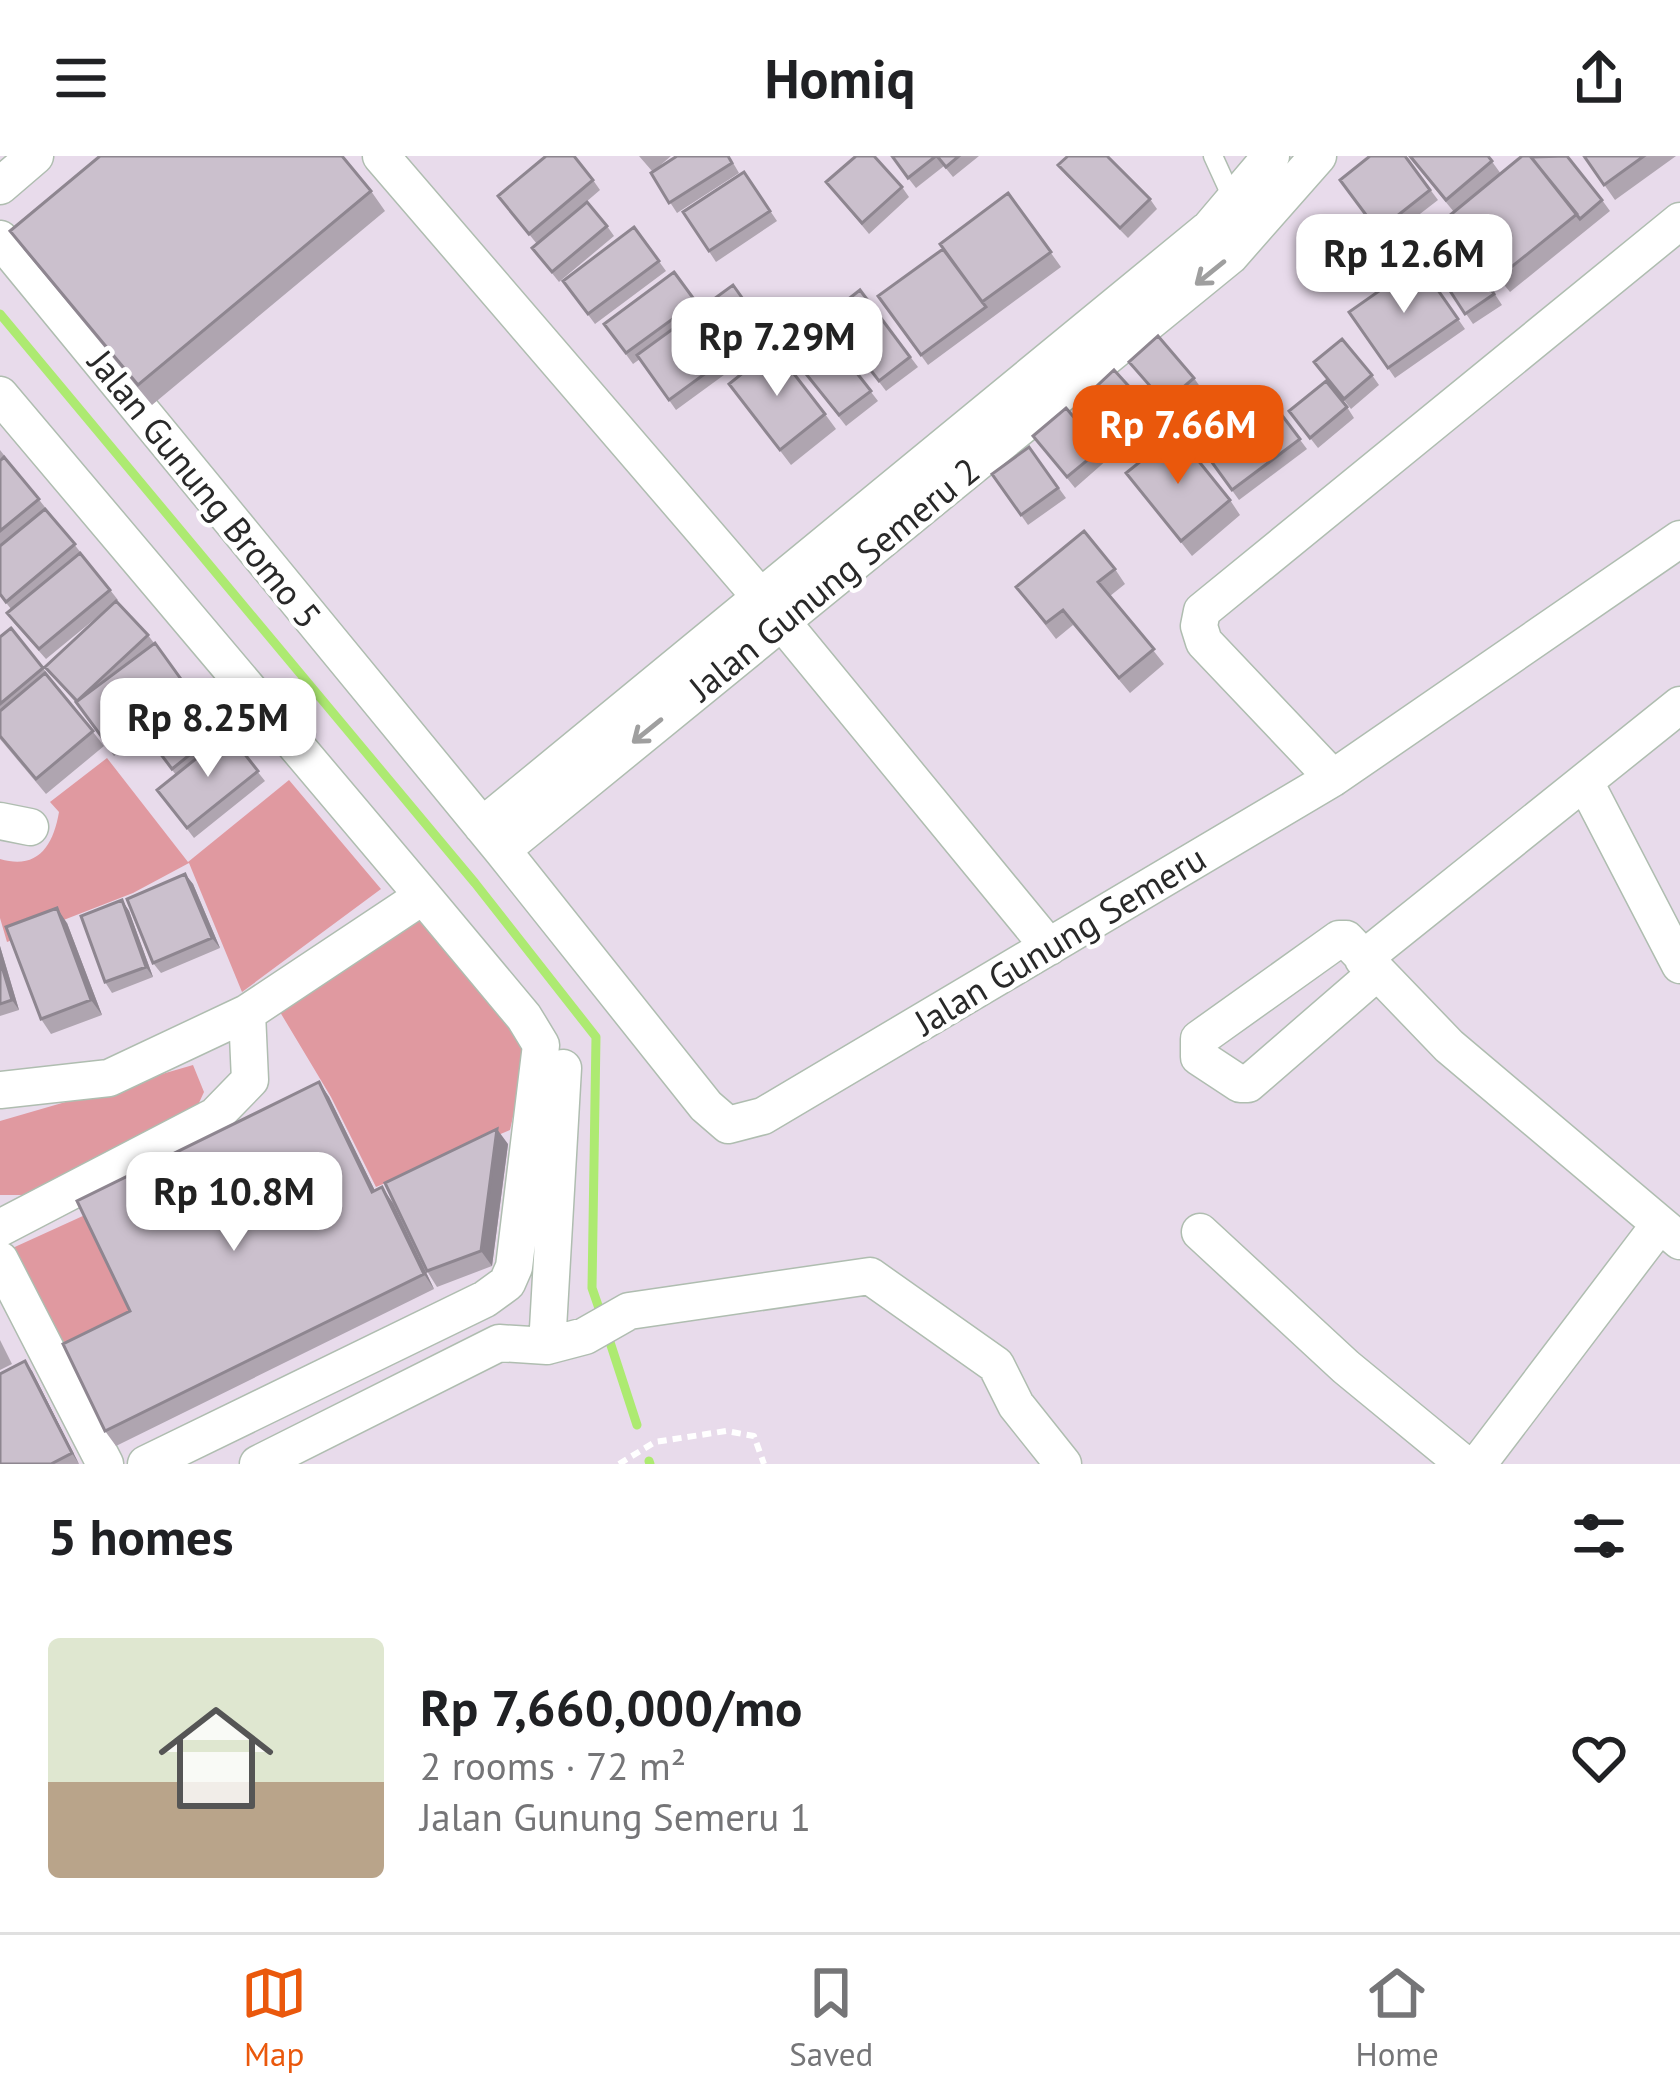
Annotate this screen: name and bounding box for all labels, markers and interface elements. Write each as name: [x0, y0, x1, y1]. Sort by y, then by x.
text: Homiq: [764, 43, 916, 113]
icon: menu: [48, 45, 114, 111]
icon: share: [1566, 45, 1632, 111]
pin: Rp 12.6M: [1280, 214, 1528, 316]
text: Rp 12.6M: [1323, 227, 1485, 278]
one-way arrow: [1195, 258, 1226, 286]
pin: Rp 7.29M: [653, 297, 901, 399]
text: Rp 7.29M: [699, 310, 855, 361]
street label: Jalan Gunung Bromo 5: [77, 338, 332, 638]
pin: Rp 7.66M: [1054, 385, 1302, 487]
text: Rp 7.66M: [1100, 398, 1256, 449]
street label: Jalan Gunung Semeru 2: [677, 447, 989, 712]
pin: Rp 8.25M: [84, 678, 332, 780]
text: Rp 8.25M: [127, 691, 289, 742]
one-way arrow: [632, 718, 664, 744]
street label: Jalan Gunung Semeru: [904, 834, 1214, 1046]
pin: Rp 10.8M: [110, 1152, 358, 1254]
text: Rp 10.8M: [153, 1165, 315, 1216]
text: 5 homes: [48, 1503, 234, 1569]
icon: filters: [1566, 1503, 1632, 1569]
text: Rp 7,660,000/mo: [420, 1674, 802, 1740]
icon: home: [144, 1686, 288, 1830]
icon: heart: [1566, 1725, 1632, 1791]
text: 2 rooms · 72 m²: [420, 1740, 686, 1791]
text: Jalan Gunung Semeru 1: [420, 1791, 811, 1842]
tab: Map: [241, 1960, 307, 2075]
tab: Saved: [789, 1960, 873, 2075]
tab: Home: [1355, 1960, 1439, 2075]

